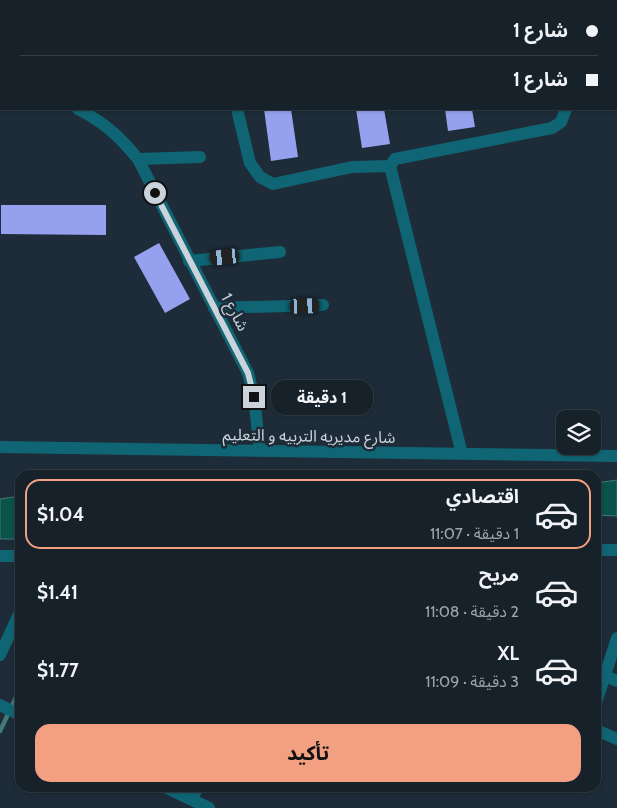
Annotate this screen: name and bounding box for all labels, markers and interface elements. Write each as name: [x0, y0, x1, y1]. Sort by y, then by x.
text: شارع 1: [513, 19, 568, 42]
text: شارع 1: [513, 68, 568, 91]
route start: [144, 182, 166, 204]
car: [209, 248, 240, 266]
street label: شارع 1: [215, 290, 253, 336]
car: [289, 298, 320, 314]
callout: 1 دقيقة: [272, 380, 374, 414]
route end: [243, 386, 265, 408]
text: 1 دقيقة: [297, 388, 347, 407]
map controls: [556, 410, 601, 455]
button: layers: [556, 410, 601, 455]
street label: شارع مديريه التربيه و التعليم: [222, 425, 396, 450]
text: اقتصادي: [446, 485, 519, 508]
icon: car: [534, 492, 579, 537]
text: $1.04: [37, 503, 84, 526]
text: 1 دقيقة · 11:07: [430, 524, 519, 543]
text: مريح: [479, 563, 519, 586]
icon: car: [534, 570, 579, 615]
text: $1.41: [37, 581, 78, 604]
text: 2 دقيقة · 11:08: [425, 602, 519, 621]
text: XL: [498, 642, 519, 665]
icon: car: [534, 648, 579, 693]
text: $1.77: [37, 659, 79, 682]
text: 3 دقيقة · 11:09: [425, 672, 519, 691]
button: تأكيد: [35, 724, 581, 782]

